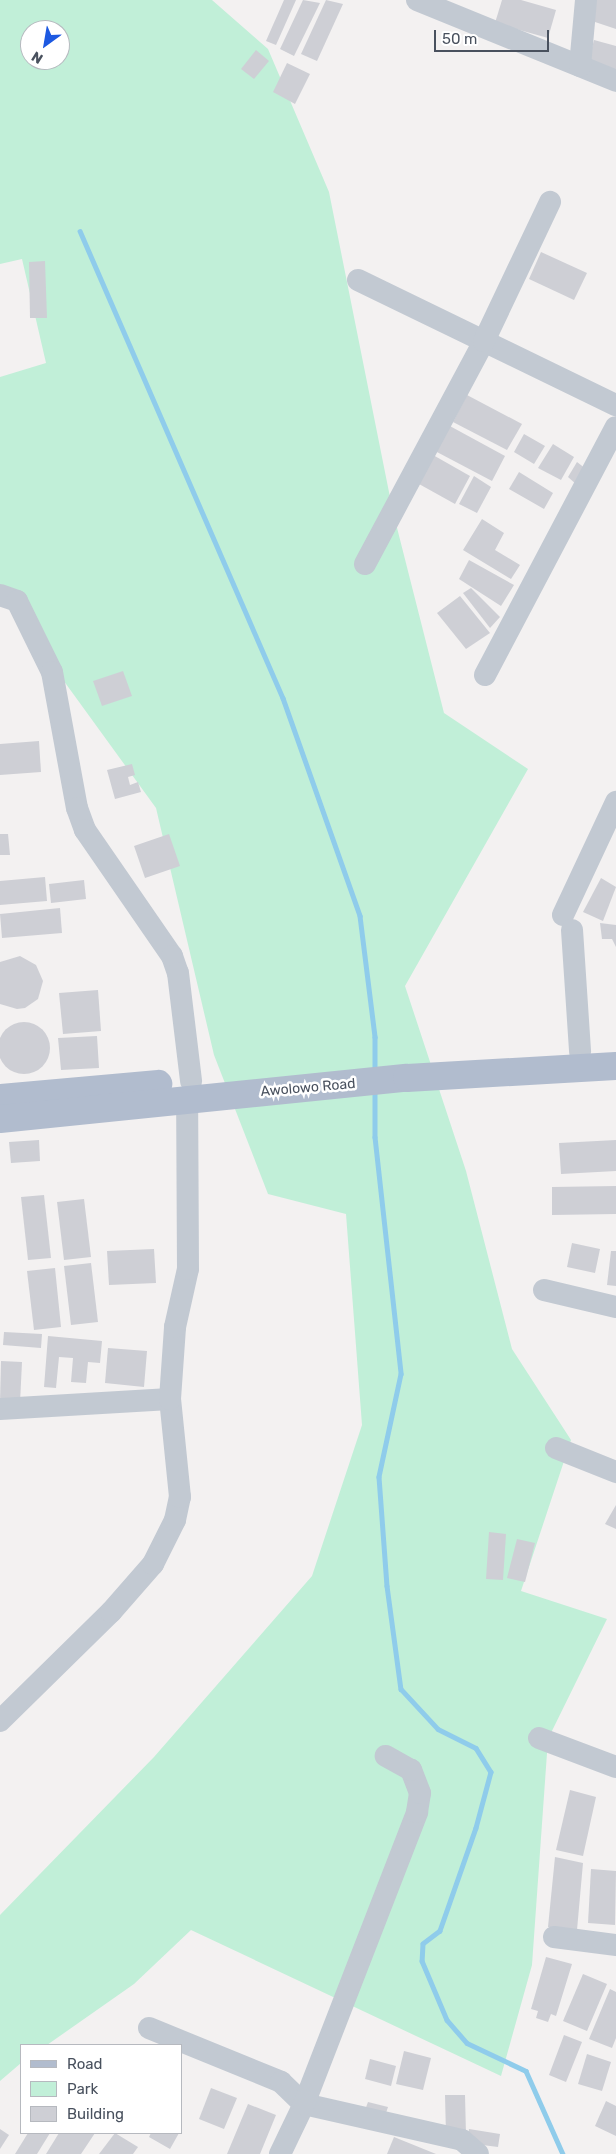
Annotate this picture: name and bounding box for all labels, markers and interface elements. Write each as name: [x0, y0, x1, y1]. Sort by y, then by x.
north arrow: [20, 20, 70, 70]
scale bar: [436, 20, 551, 52]
text: 50 m: [442, 30, 477, 48]
text: N: [29, 47, 46, 67]
street label: Awolowo Road: [260, 1075, 356, 1101]
legend: [20, 2044, 182, 2134]
text: Road: [67, 2055, 103, 2073]
text: Park: [67, 2080, 98, 2098]
text: Building: [67, 2105, 124, 2123]

